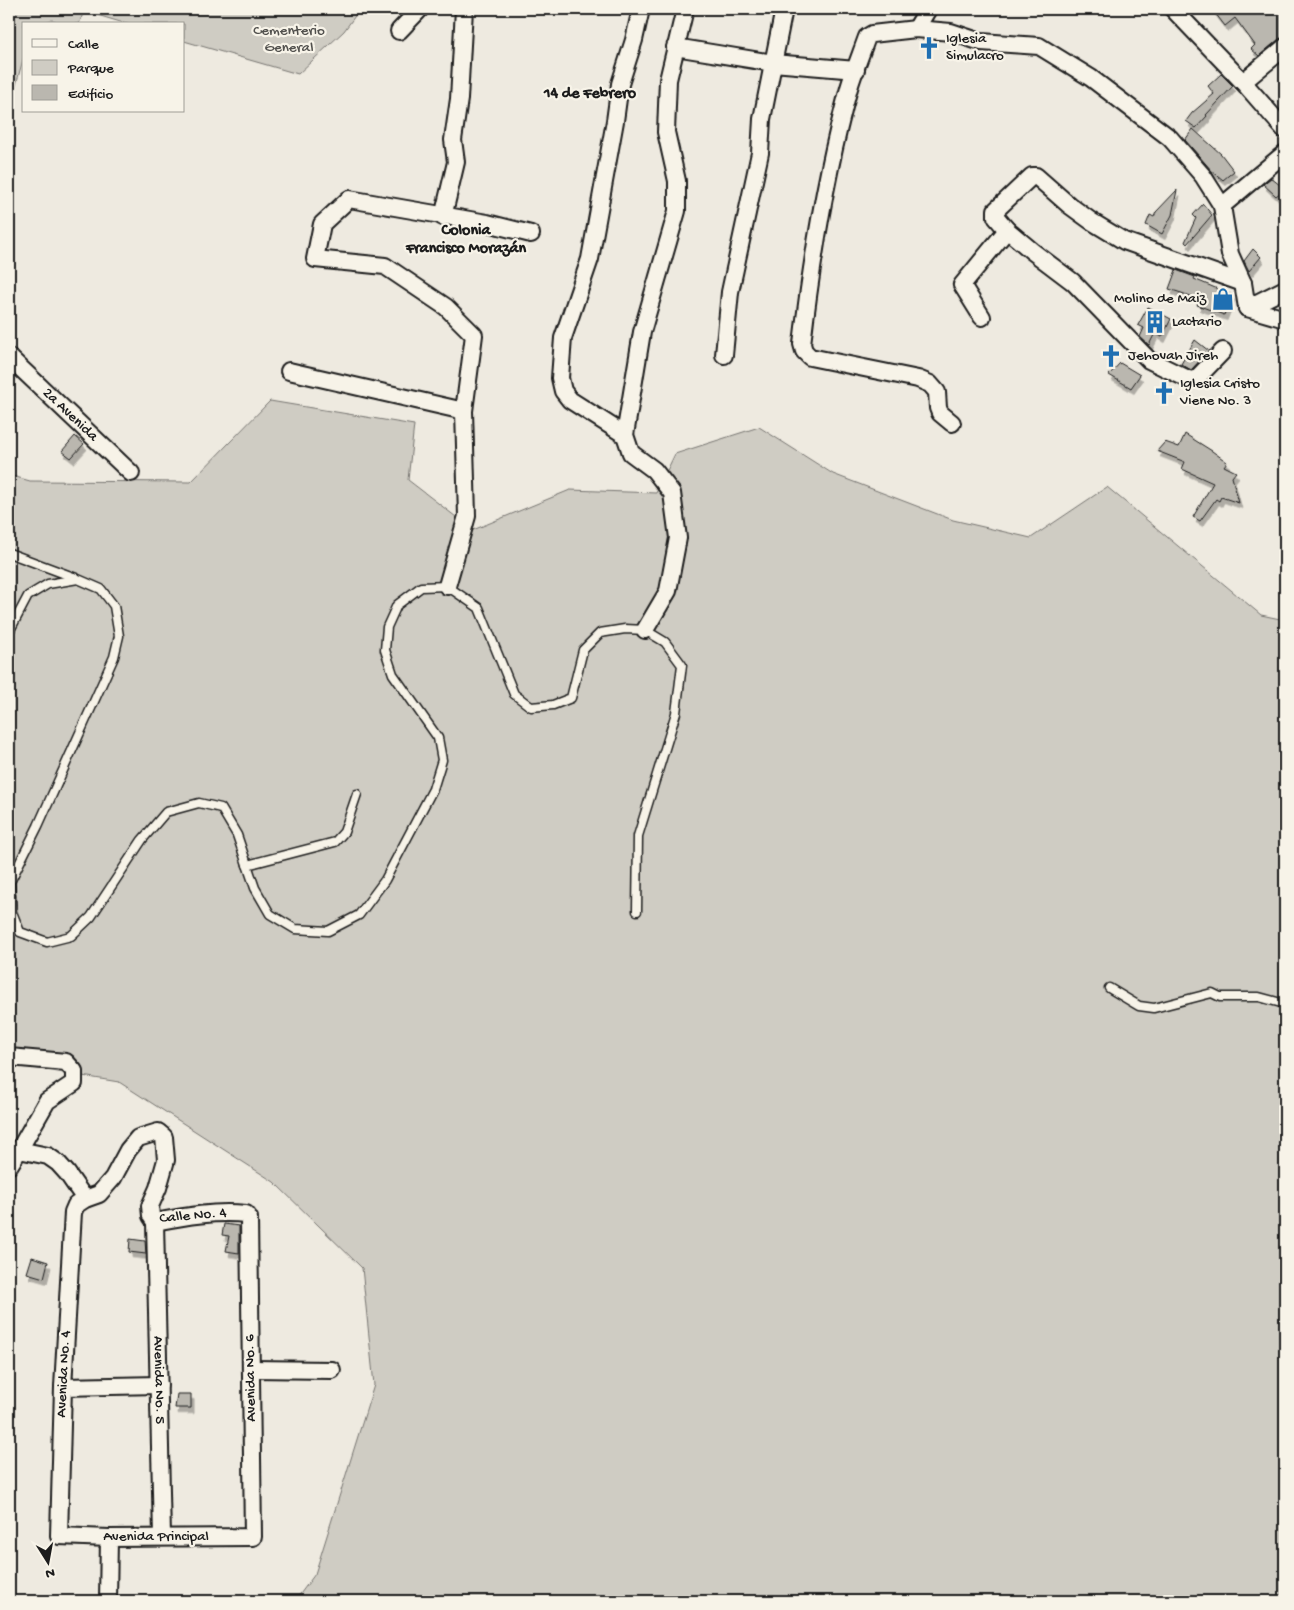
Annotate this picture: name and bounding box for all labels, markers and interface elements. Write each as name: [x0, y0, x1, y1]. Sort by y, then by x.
legend: [22, 22, 185, 112]
park label: Cementerio General: [253, 22, 325, 57]
place label: Iglesia Simulacro: [946, 30, 1004, 65]
church icon: Iglesia Simulacro: [916, 35, 942, 61]
text: Calle: [68, 36, 99, 54]
text: Parque: [67, 60, 114, 78]
district label: 14 de Febrero: [543, 85, 637, 104]
text: Edificio: [68, 86, 114, 104]
district label: Colonia Francisco Morazán: [405, 222, 526, 259]
shop icon: Molino de Maiz: [1210, 286, 1236, 312]
place label: Molino de Maiz: [1114, 290, 1206, 308]
building icon: Lactario: [1142, 309, 1168, 335]
place label: Lactario: [1172, 313, 1222, 331]
church icon: Jehovah Jireh: [1098, 343, 1124, 369]
place label: Jehovah Jireh: [1128, 347, 1218, 365]
place label: Iglesia Cristo Viene No. 3: [1179, 375, 1260, 410]
church icon: Iglesia Cristo Viene No. 3: [1151, 380, 1177, 406]
street label: 2a Avenida: [38, 384, 102, 446]
street label: Calle No. 4: [159, 1204, 227, 1228]
street label: Avenida No. 4: [53, 1330, 75, 1418]
street label: Avenida No. 6: [241, 1334, 261, 1422]
street label: Avenida No. 5: [149, 1336, 168, 1424]
street label: Avenida Principal: [103, 1528, 209, 1546]
north arrow: [22, 1538, 72, 1588]
text: N: [44, 1563, 56, 1582]

